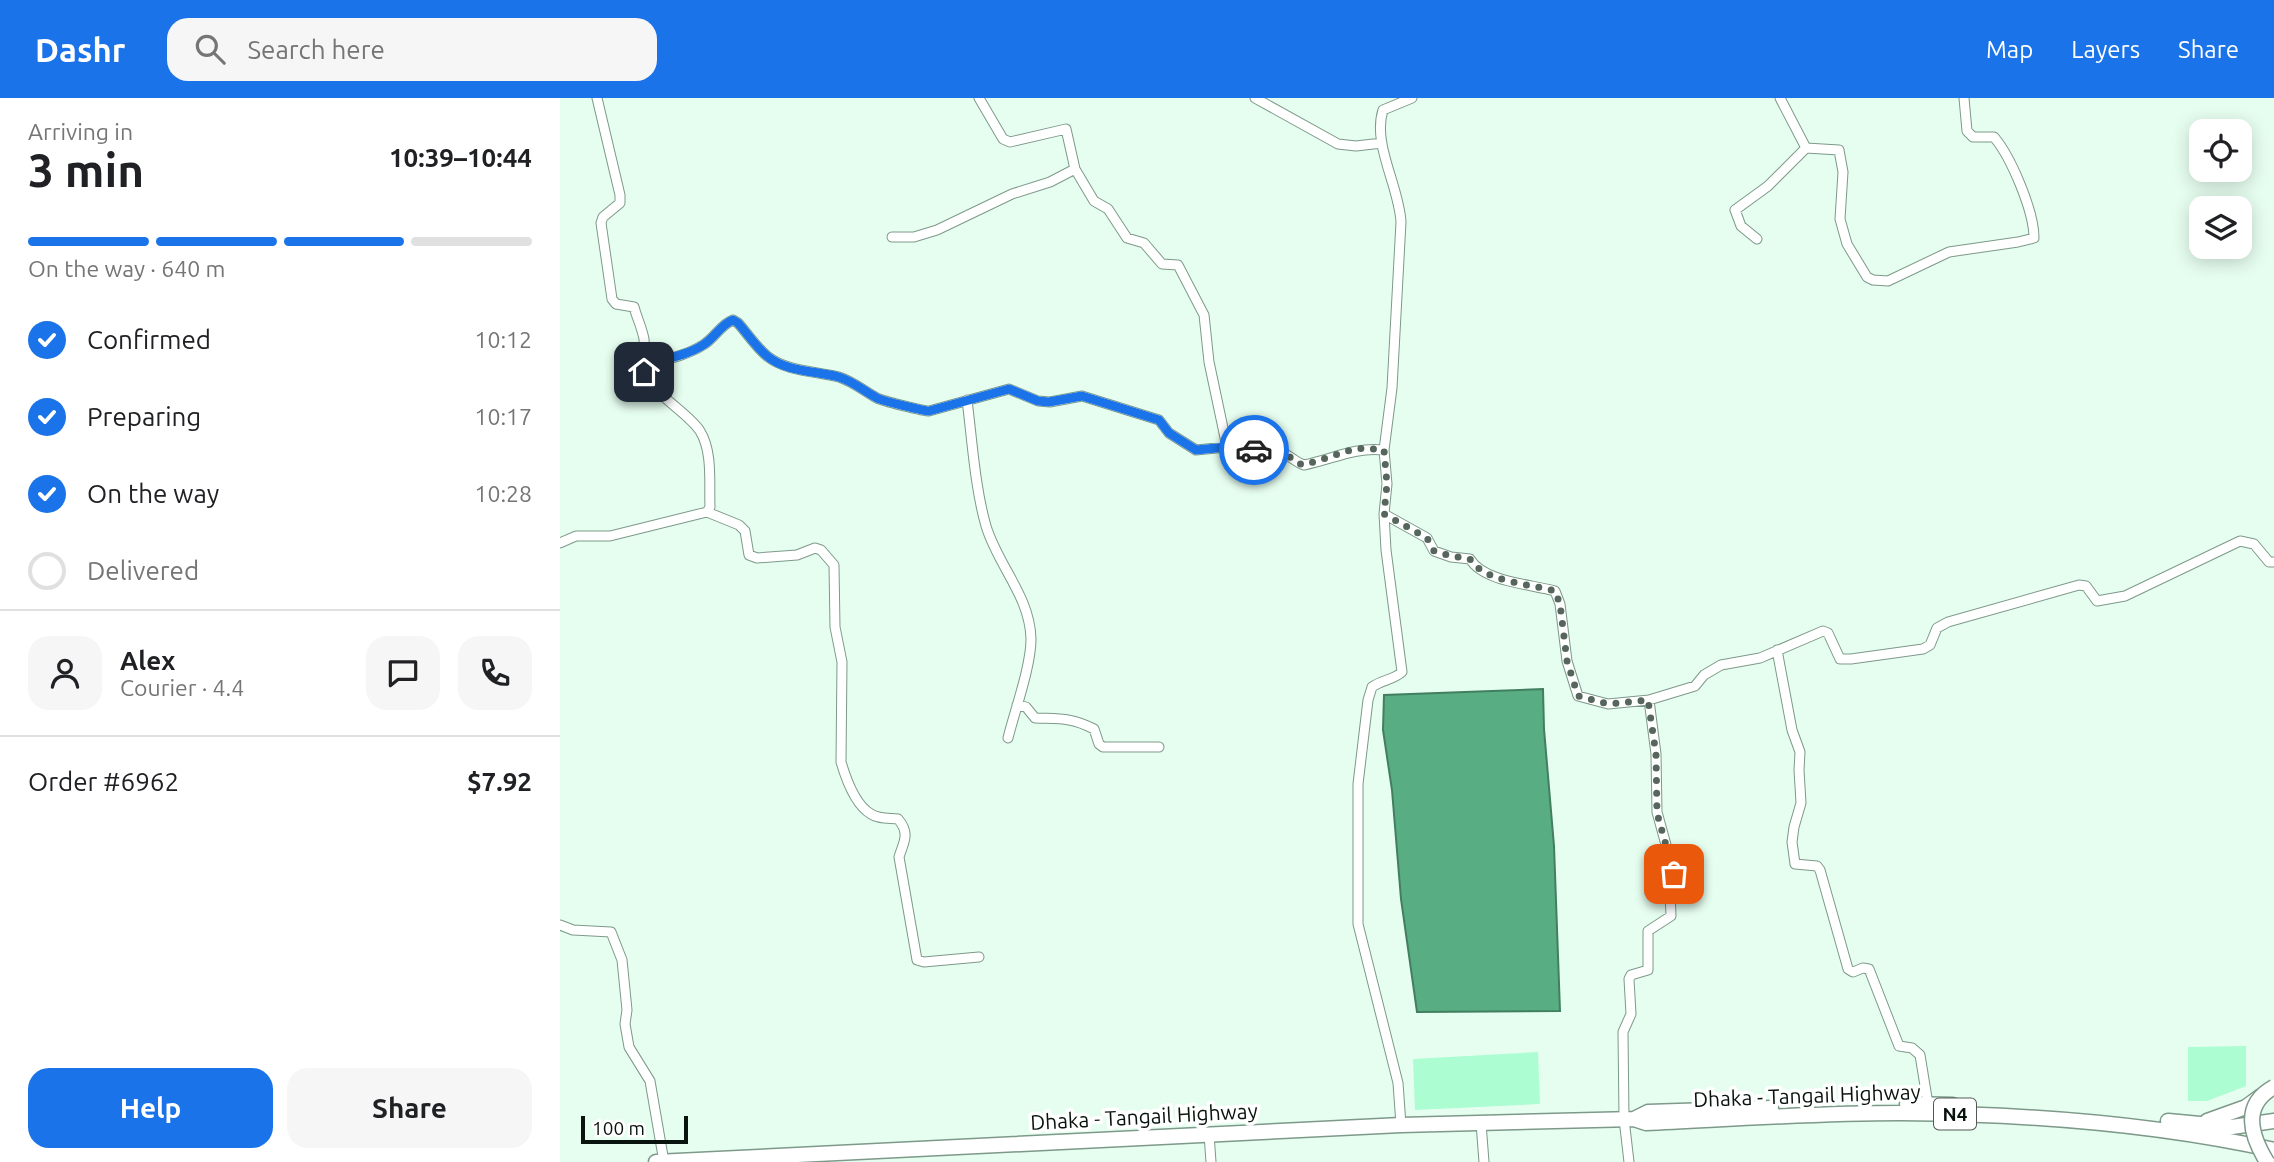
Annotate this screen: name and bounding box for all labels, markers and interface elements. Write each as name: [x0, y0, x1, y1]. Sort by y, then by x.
search box: [167, 18, 657, 81]
icon: search: [191, 30, 229, 68]
text: Dashr: [35, 31, 125, 68]
text: Search here: [247, 35, 385, 64]
text: Map: [1986, 36, 2033, 63]
text: Layers: [2071, 36, 2140, 63]
text: Share: [2178, 36, 2239, 63]
text: Arriving in: [28, 119, 133, 144]
map controls: [2189, 119, 2252, 259]
button: locate: [2189, 119, 2252, 182]
text: 10:39–10:44: [389, 143, 532, 172]
text: 3 min: [28, 144, 144, 196]
button: layers: [2189, 196, 2252, 259]
text: On the way · 640 m: [28, 256, 225, 281]
icon: check: [28, 321, 66, 359]
text: Confirmed: [87, 325, 211, 354]
text: 10:12: [474, 327, 532, 352]
pin: [614, 342, 674, 402]
icon: home: [625, 353, 663, 391]
icon: check: [28, 398, 66, 436]
text: Preparing: [87, 402, 201, 431]
text: 10:17: [474, 404, 532, 429]
courier: [1219, 415, 1289, 485]
icon: car: [1235, 431, 1273, 469]
icon: check: [28, 475, 66, 513]
text: On the way: [87, 479, 219, 508]
text: 10:28: [474, 481, 532, 506]
text: Delivered: [87, 556, 199, 585]
button: person: [28, 636, 102, 710]
button: chat: [366, 636, 440, 710]
button: phone: [458, 636, 532, 710]
text: Alex: [120, 646, 175, 675]
text: Courier · 4.4: [120, 675, 244, 700]
text: Order #6962: [28, 767, 179, 796]
text: $7.92: [467, 767, 532, 796]
pin: [1644, 844, 1704, 904]
icon: bag: [1655, 855, 1693, 893]
button: Help: [28, 1068, 273, 1148]
button: Share: [287, 1068, 532, 1148]
street label: Dhaka - Tangail Highway: [1693, 1079, 1921, 1111]
street label: Dhaka - Tangail Highway: [1030, 1098, 1258, 1134]
road number: N4: [1934, 1098, 1976, 1130]
scale bar: [581, 1113, 688, 1145]
text: 100 m: [592, 1117, 645, 1139]

